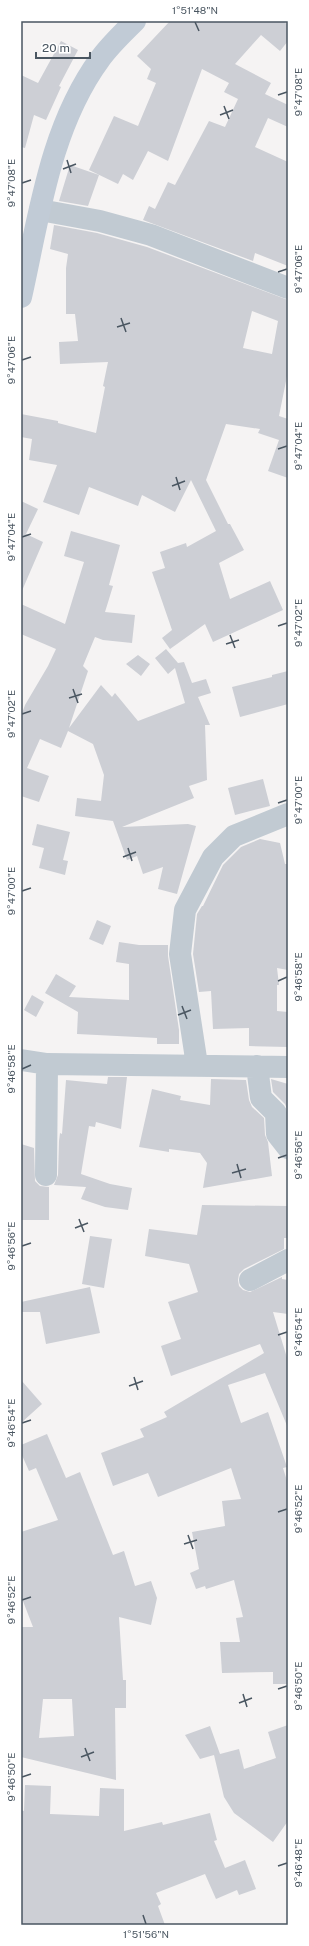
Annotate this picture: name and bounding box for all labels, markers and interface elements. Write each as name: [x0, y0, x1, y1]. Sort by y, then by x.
text: 1°51'48"N: [172, 4, 218, 16]
scale bar: [36, 34, 90, 60]
text: 20 m: [42, 41, 70, 55]
text: 9°47'08"E: [292, 68, 304, 116]
text: 9°47'08"E: [5, 159, 17, 207]
text: 9°47'06"E: [292, 245, 304, 293]
text: 9°47'06"E: [5, 336, 17, 384]
text: 9°47'04"E: [292, 422, 304, 470]
text: 9°47'04"E: [5, 513, 17, 561]
text: 9°47'02"E: [292, 599, 304, 647]
text: 9°47'02"E: [5, 690, 17, 738]
text: 9°47'00"E: [292, 776, 304, 824]
text: 9°47'00"E: [5, 867, 17, 915]
text: 9°46'58"E: [292, 952, 304, 1002]
text: 9°46'58"E: [5, 1044, 17, 1094]
text: 9°46'56"E: [292, 1131, 304, 1179]
text: 9°46'56"E: [5, 1222, 17, 1270]
text: 9°46'54"E: [292, 1307, 304, 1357]
text: 9°46'54"E: [5, 1398, 17, 1448]
text: 9°46'52"E: [292, 1485, 304, 1533]
text: 9°46'52"E: [5, 1576, 17, 1624]
text: 9°46'50"E: [292, 1662, 304, 1710]
text: 9°46'50"E: [5, 1753, 17, 1801]
text: 9°46'48"E: [292, 1838, 304, 1888]
text: 1°51'56"N: [123, 1928, 169, 1940]

